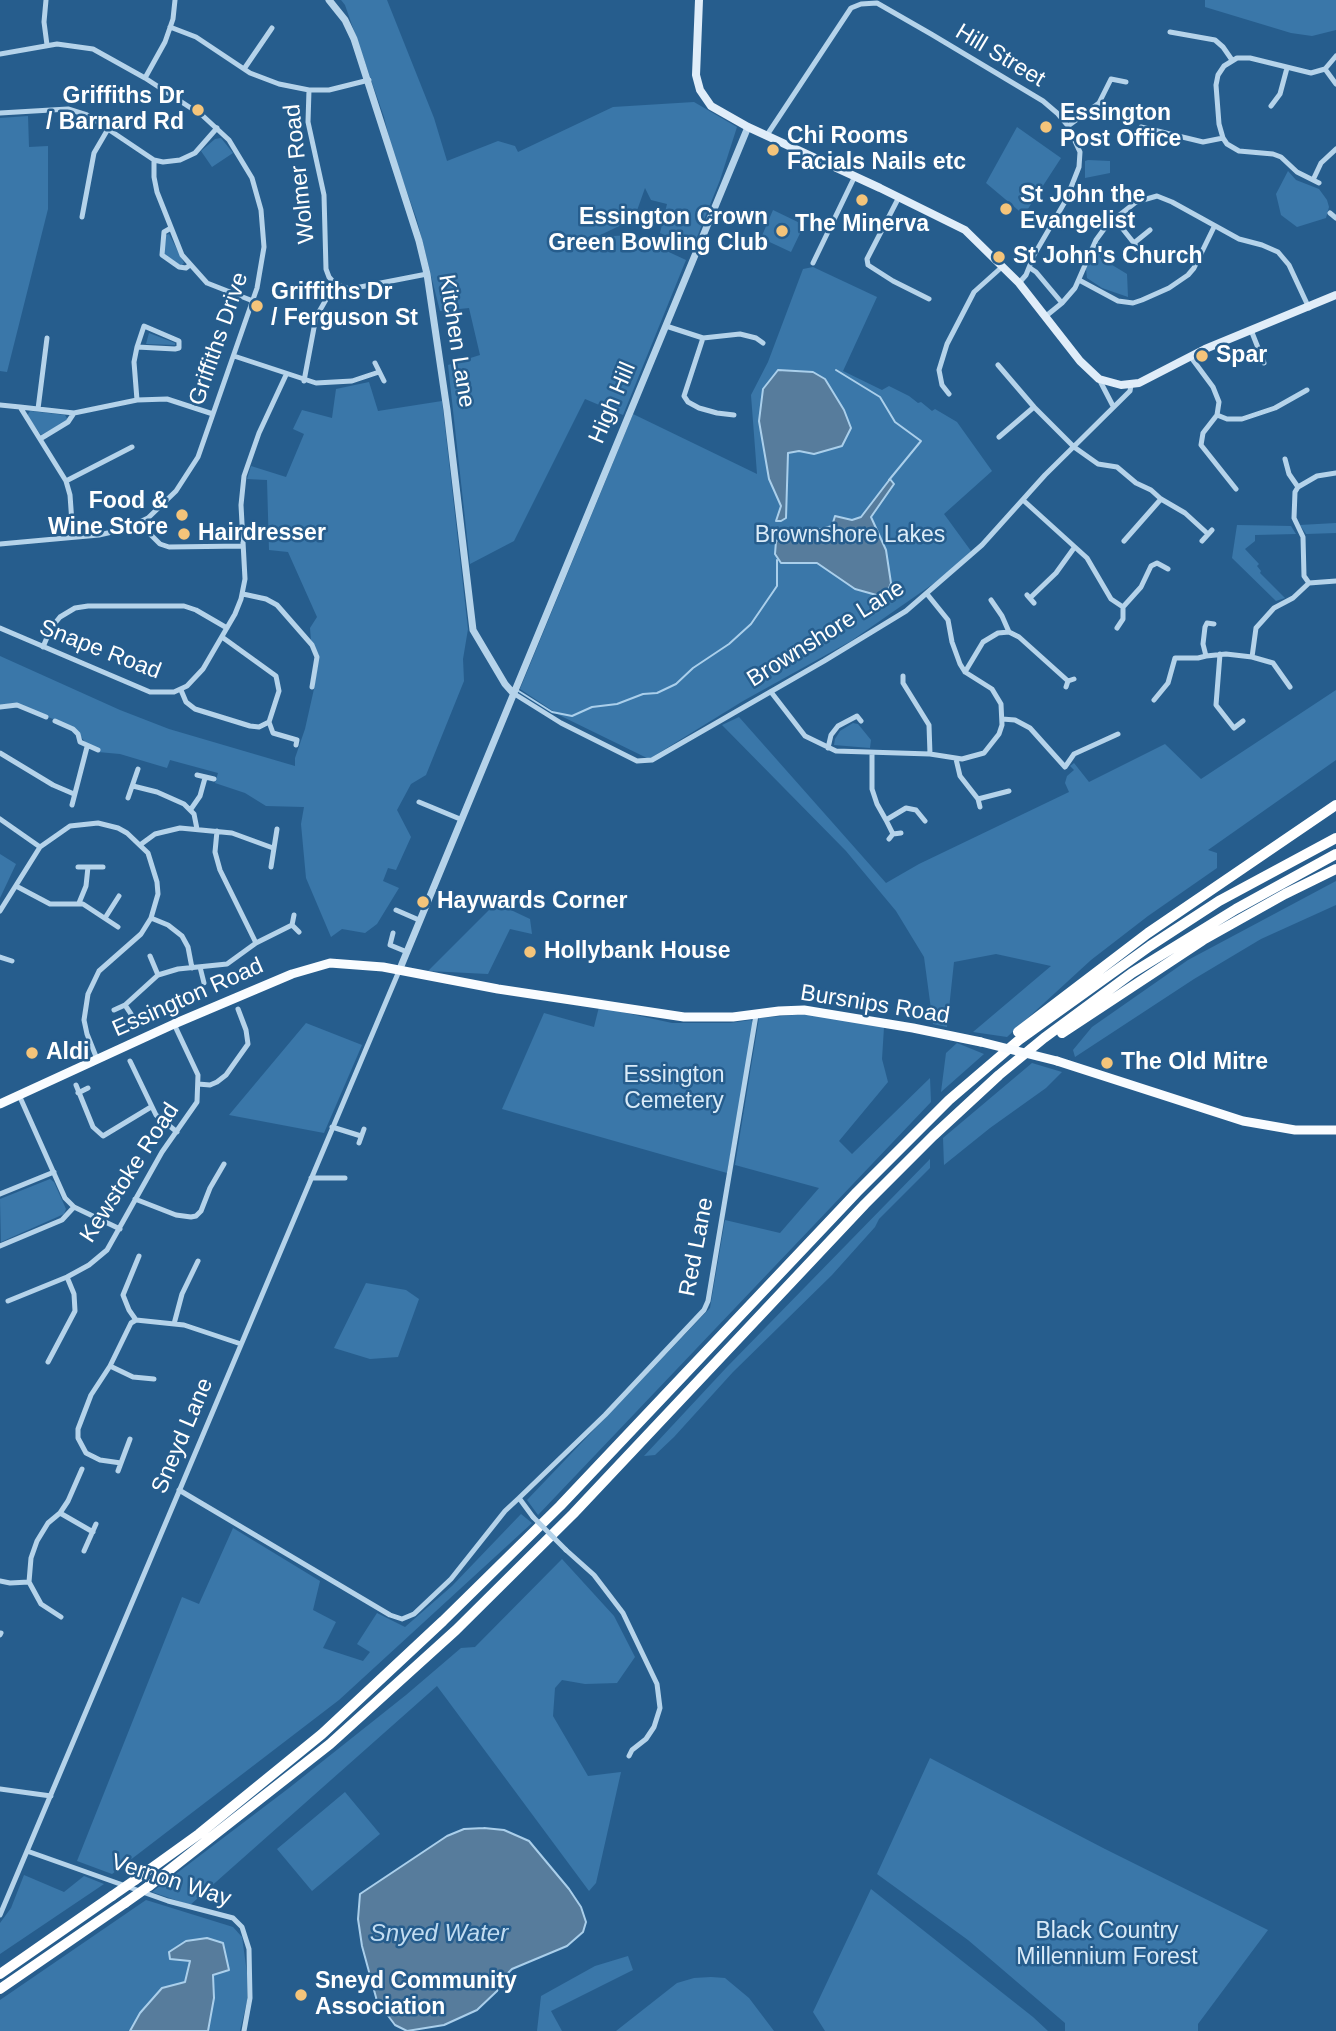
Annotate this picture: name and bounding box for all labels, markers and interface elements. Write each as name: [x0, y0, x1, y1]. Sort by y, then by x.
street label: Hill Street: [950, 18, 1050, 94]
place label: Griffiths Dr / Barnard Rd: [46, 83, 184, 137]
place label: Essington Post Office: [1060, 100, 1181, 154]
marker: Griffiths Dr / Barnard Rd: [190, 102, 206, 118]
street label: Wolmer Road: [279, 103, 321, 245]
marker: Essington Post Office: [1038, 119, 1054, 135]
place label: Chi Rooms Facials Nails etc: [787, 123, 966, 177]
marker: Chi Rooms Facials Nails etc: [765, 142, 781, 158]
place label: St John the Evangelist: [1020, 182, 1145, 236]
marker: The Minerva: [854, 192, 870, 208]
marker: St John the Evangelist: [998, 201, 1014, 217]
place label: Essington Crown Green Bowling Club: [548, 204, 768, 258]
place label: The Minerva: [795, 211, 929, 239]
marker: Essington Crown Green Bowling Club: [774, 223, 790, 239]
place label: St John's Church: [1013, 243, 1202, 271]
marker: St John's Church: [991, 249, 1007, 265]
street label: Griffiths Drive: [183, 269, 255, 409]
street label: Kitchen Lane: [432, 273, 480, 409]
place label: Griffiths Dr / Ferguson St: [271, 279, 418, 333]
marker: Griffiths Dr / Ferguson St: [249, 298, 265, 314]
place label: Spar: [1216, 342, 1267, 370]
marker: Spar: [1194, 348, 1210, 364]
street label: High Hill: [584, 358, 642, 448]
place label: Food & Wine Store: [48, 488, 168, 542]
marker: Food & Wine Store: [174, 507, 190, 523]
place label: Hairdresser: [198, 520, 326, 548]
park label: Brownshore Lakes: [755, 522, 945, 550]
marker: Hairdresser: [176, 526, 192, 542]
street label: Brownshore Lane: [742, 575, 910, 693]
street label: Snape Road: [35, 614, 165, 686]
place label: Haywards Corner: [437, 888, 627, 916]
marker: Haywards Corner: [415, 894, 431, 910]
place label: Hollybank House: [544, 938, 731, 966]
marker: Hollybank House: [522, 944, 538, 960]
street label: Essington Road: [108, 952, 268, 1044]
street label: Bursnips Road: [798, 980, 952, 1030]
place label: Aldi: [46, 1039, 89, 1067]
marker: Aldi: [24, 1045, 40, 1061]
place label: The Old Mitre: [1121, 1049, 1268, 1077]
marker: The Old Mitre: [1099, 1055, 1115, 1071]
park label: Essington Cemetery: [623, 1062, 725, 1116]
street label: Kewstoke Road: [75, 1098, 185, 1248]
street label: Red Lane: [674, 1195, 720, 1299]
street label: Sneyd Lane: [146, 1374, 220, 1498]
street label: Vernon Way: [108, 1849, 234, 1913]
park label: Black Country Millennium Forest: [1016, 1918, 1198, 1972]
water label: Snyed Water: [370, 1920, 508, 1948]
place label: Sneyd Community Association: [315, 1968, 517, 2022]
marker: Sneyd Community Association: [293, 1987, 309, 2003]

